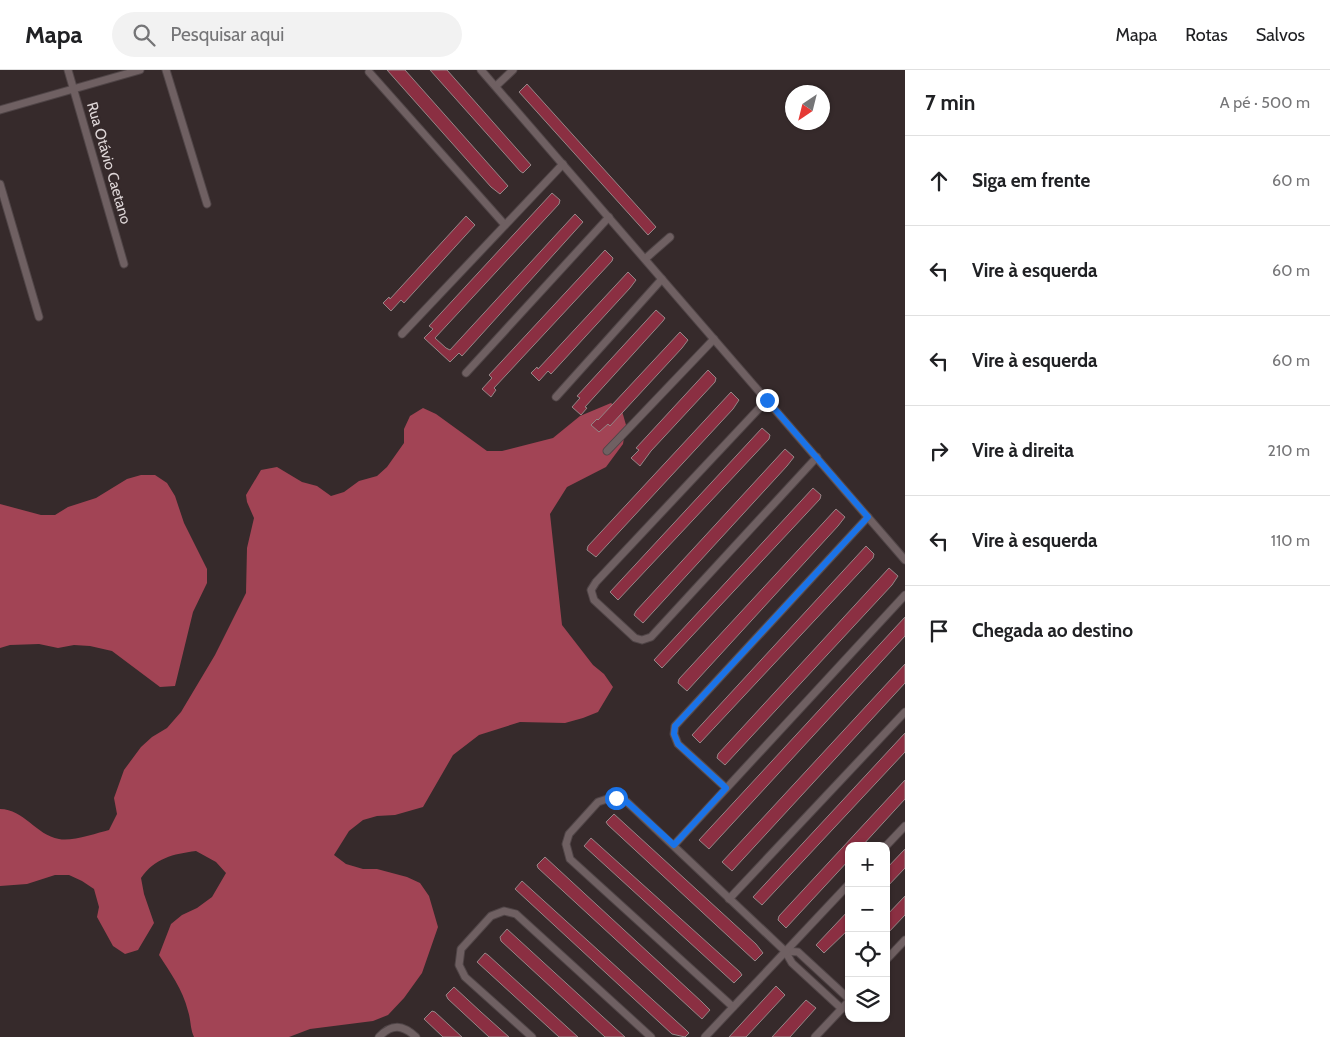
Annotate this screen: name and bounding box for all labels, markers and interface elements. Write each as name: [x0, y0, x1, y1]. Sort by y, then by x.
search box: [112, 12, 462, 57]
text: Mapa: [25, 20, 82, 49]
icon: search: [130, 21, 158, 49]
text: Pesquisar aqui: [170, 23, 284, 46]
text: Mapa: [1115, 24, 1157, 46]
text: Rotas: [1185, 24, 1228, 46]
text: Salvos: [1256, 24, 1305, 46]
north arrow: [785, 85, 830, 130]
text: 7 min: [925, 90, 975, 115]
text: A pé · 500 m: [1220, 93, 1310, 112]
street label: Rua Otávio Caetano: [83, 100, 135, 226]
icon: ahead: [925, 167, 953, 195]
text: Siga em frente: [972, 169, 1090, 192]
text: 60 m: [1272, 171, 1310, 190]
icon: left: [925, 257, 953, 285]
text: Vire à esquerda: [972, 259, 1098, 282]
text: 60 m: [1272, 261, 1310, 280]
icon: left: [925, 347, 953, 375]
text: Vire à esquerda: [972, 349, 1098, 372]
text: 60 m: [1272, 351, 1310, 370]
route end: [756, 389, 779, 412]
icon: right: [925, 437, 953, 465]
text: Vire à direita: [972, 439, 1074, 462]
text: 210 m: [1268, 441, 1310, 460]
icon: left: [925, 527, 953, 555]
text: Vire à esquerda: [972, 529, 1098, 552]
text: 110 m: [1271, 531, 1310, 550]
icon: arrive: [925, 617, 953, 645]
text: Chegada ao destino: [972, 619, 1133, 642]
route start: [605, 787, 628, 810]
map controls: [845, 842, 890, 1022]
button: +: [845, 842, 890, 887]
button: −: [845, 887, 890, 932]
button: locate: [845, 932, 890, 977]
button: layers: [845, 977, 890, 1022]

